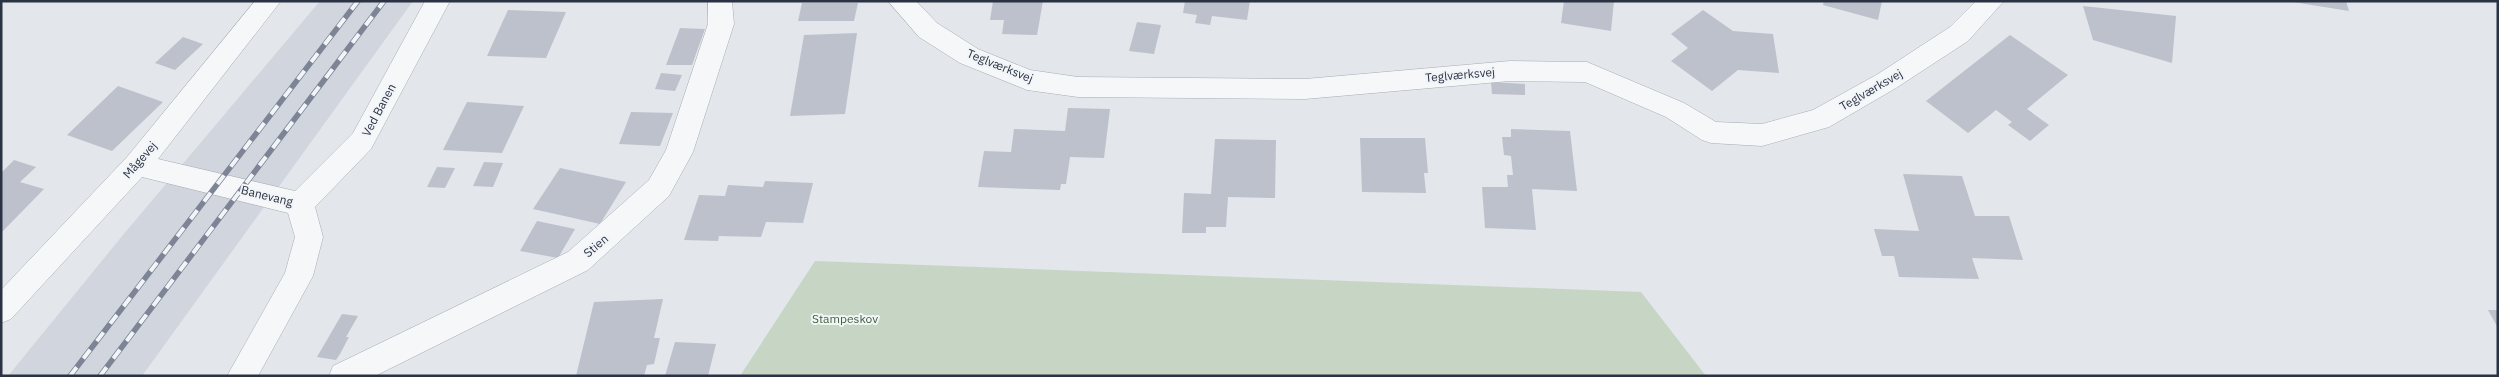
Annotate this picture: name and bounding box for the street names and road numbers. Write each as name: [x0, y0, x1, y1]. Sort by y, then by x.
street label: Teglværksvej: [965, 45, 1035, 86]
street label: Teglværksvej: [1424, 64, 1495, 85]
street label: Teglværksvej: [1837, 66, 1905, 114]
street label: Ved Banen: [358, 81, 399, 139]
street label: Mågevej: [119, 138, 160, 181]
street label: Banevang: [240, 182, 295, 209]
street label: Stien: [580, 231, 611, 260]

